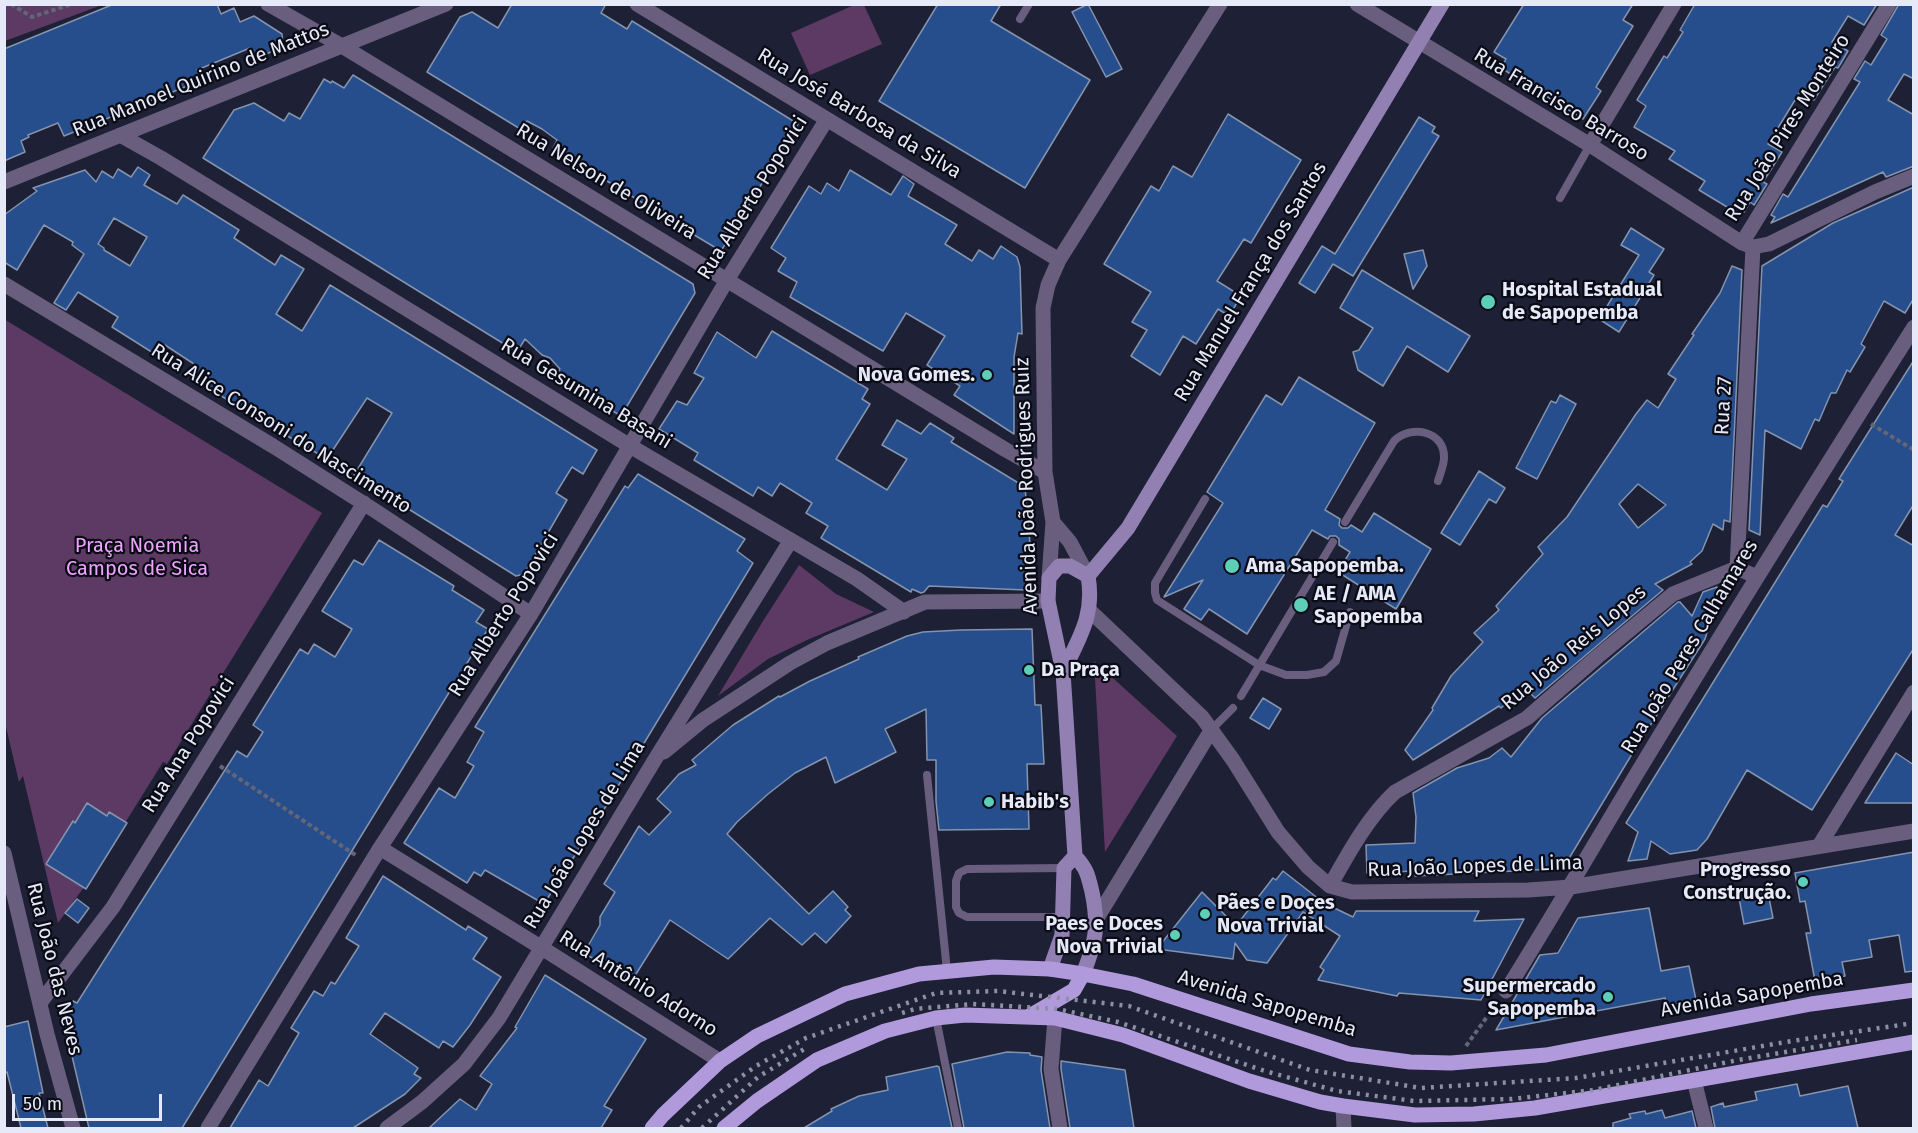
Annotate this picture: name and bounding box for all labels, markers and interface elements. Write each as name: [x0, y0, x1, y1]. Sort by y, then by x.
street label: Rua Manoel Quirino de Mattos: [69, 17, 333, 143]
street label: Rua João Pires Monteiro: [1720, 30, 1856, 226]
street label: Rua Francisco Barroso: [1469, 43, 1653, 167]
street label: Rua José Barbosa da Silva: [753, 44, 965, 184]
street label: Rua Alberto Popovici: [693, 112, 813, 284]
street label: Rua Nelson de Oliveira: [511, 119, 701, 245]
street label: Rua Manuel França dos Santos: [1170, 158, 1332, 406]
place label: Hospital Estadual de Sapopemba: [1502, 278, 1662, 325]
marker: Hospital Estadual de Sapopemba: [1479, 293, 1497, 311]
street label: Rua Gesumina Basani: [496, 333, 676, 455]
street label: Rua Alice Consoni do Nascimento: [146, 339, 416, 519]
street label: Avenida João Rodrigues Ruiz: [1011, 357, 1043, 615]
place label: Nova Gomes.: [858, 363, 975, 387]
marker: Nova Gomes.: [980, 368, 994, 382]
street label: Rua 27: [1710, 376, 1738, 436]
street label: Rua Alberto Popovici: [444, 529, 564, 701]
park label: Praça Noemia Campos de Sica: [66, 534, 208, 581]
street label: Rua João Peres Calhamares: [1617, 536, 1763, 758]
place label: Ama Sapopemba.: [1246, 554, 1404, 578]
marker: Ama Sapopemba.: [1223, 557, 1241, 575]
street label: Rua João Reis Lopes: [1497, 580, 1651, 716]
place label: AE / AMA Sapopemba: [1314, 582, 1423, 629]
marker: AE / AMA Sapopemba: [1292, 596, 1310, 614]
place label: Da Praça: [1041, 658, 1120, 682]
marker: Da Praça: [1022, 663, 1036, 677]
street label: Rua Ana Popovici: [137, 672, 241, 818]
street label: Rua João Lopes de Lima: [519, 736, 651, 934]
place label: Habib's: [1001, 790, 1069, 814]
marker: Habib's: [982, 795, 996, 809]
street label: Rua João Lopes de Lima: [1367, 851, 1583, 883]
place label: Progresso Construção.: [1683, 858, 1791, 905]
marker: Progresso Construção.: [1796, 875, 1810, 889]
street label: Rua João das Neves: [21, 880, 87, 1058]
place label: Pães e Doçes Nova Trivial: [1217, 891, 1335, 938]
marker: Pães e Doçes Nova Trivial: [1198, 907, 1212, 921]
place label: Paes e Doces Nova Trivial: [1045, 912, 1163, 959]
street label: Rua Antônio Adorno: [554, 926, 722, 1042]
marker: Paes e Doces Nova Trivial: [1168, 928, 1182, 942]
street label: Avenida Sapopemba: [1175, 965, 1359, 1043]
street label: Avenida Sapopemba: [1659, 967, 1845, 1023]
place label: Supermercado Sapopemba: [1463, 974, 1596, 1021]
marker: Supermercado Sapopemba: [1601, 990, 1615, 1004]
scale bar: [15, 1082, 165, 1120]
text: 50 m: [23, 1093, 62, 1115]

